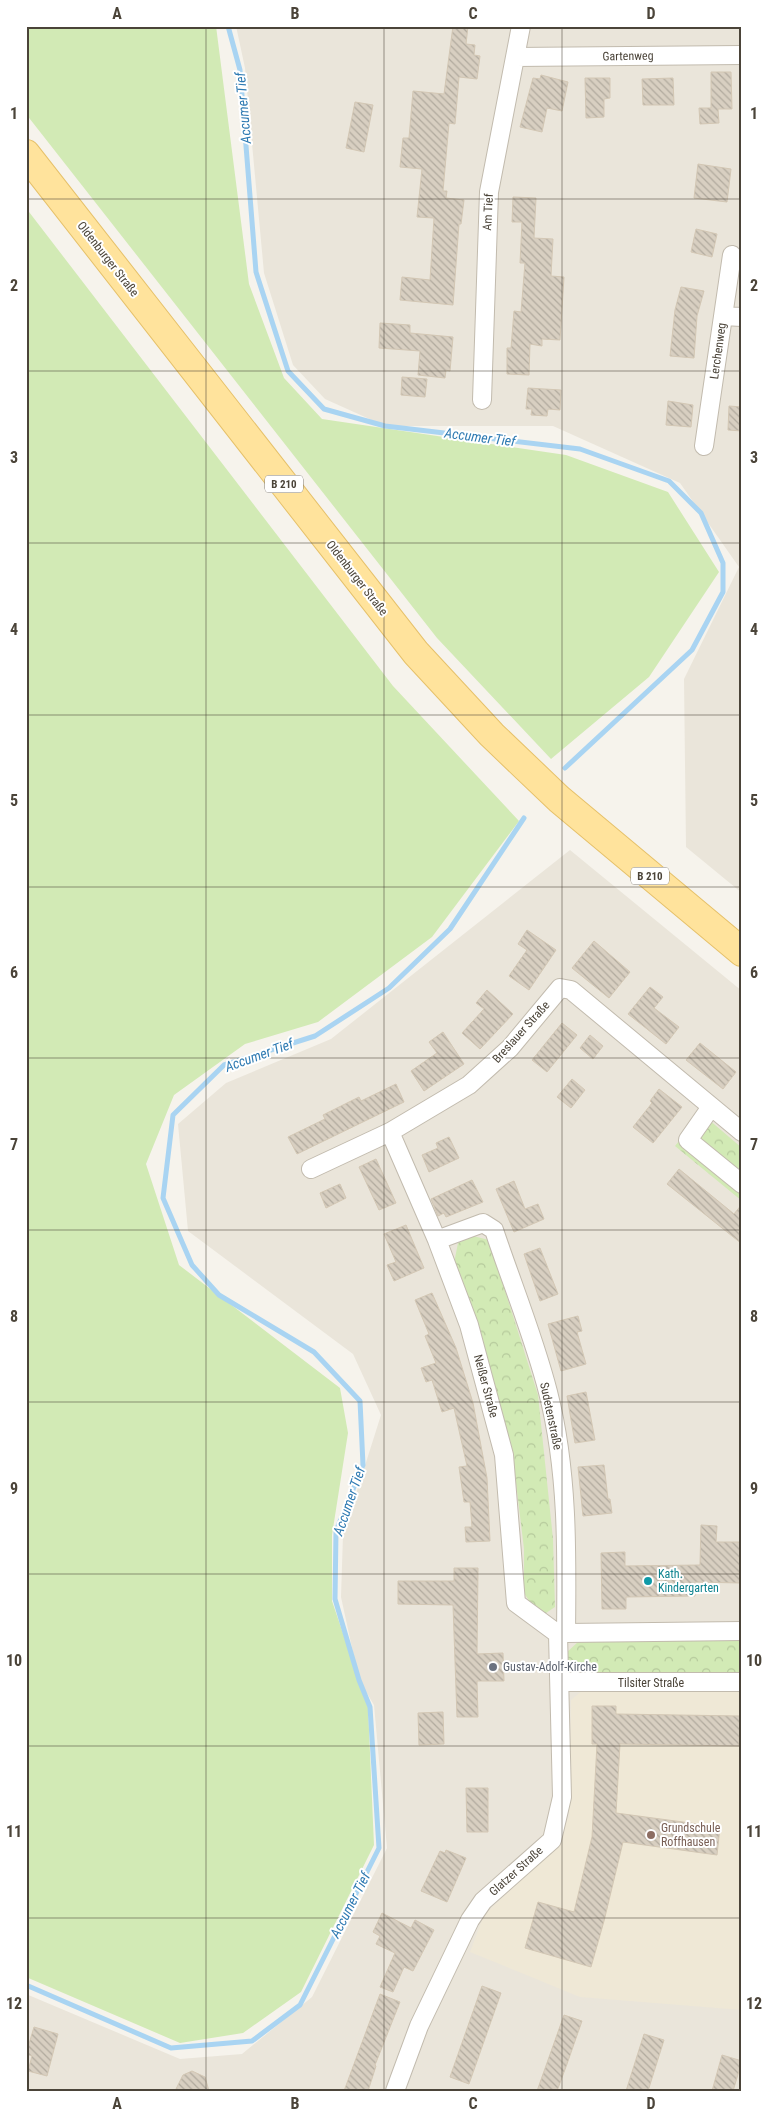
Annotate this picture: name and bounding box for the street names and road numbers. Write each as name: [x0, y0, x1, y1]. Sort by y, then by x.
street label: Gartenweg: [602, 49, 654, 63]
street label: Am Tief: [480, 193, 496, 231]
street label: Oldenburger Straße: [74, 219, 142, 300]
street label: Lerchenweg: [707, 322, 729, 380]
road number: B 210: [265, 476, 303, 492]
street label: Oldenburger Straße: [323, 538, 391, 619]
road number: B 210: [631, 868, 669, 884]
street label: Breslauer Straße: [490, 998, 553, 1066]
street label: Neißer Straße: [471, 1353, 501, 1420]
street label: Sudetenstraße: [537, 1381, 565, 1451]
street label: Tilsiter Straße: [618, 1676, 685, 1690]
street label: Glatzer Straße: [486, 1843, 546, 1899]

